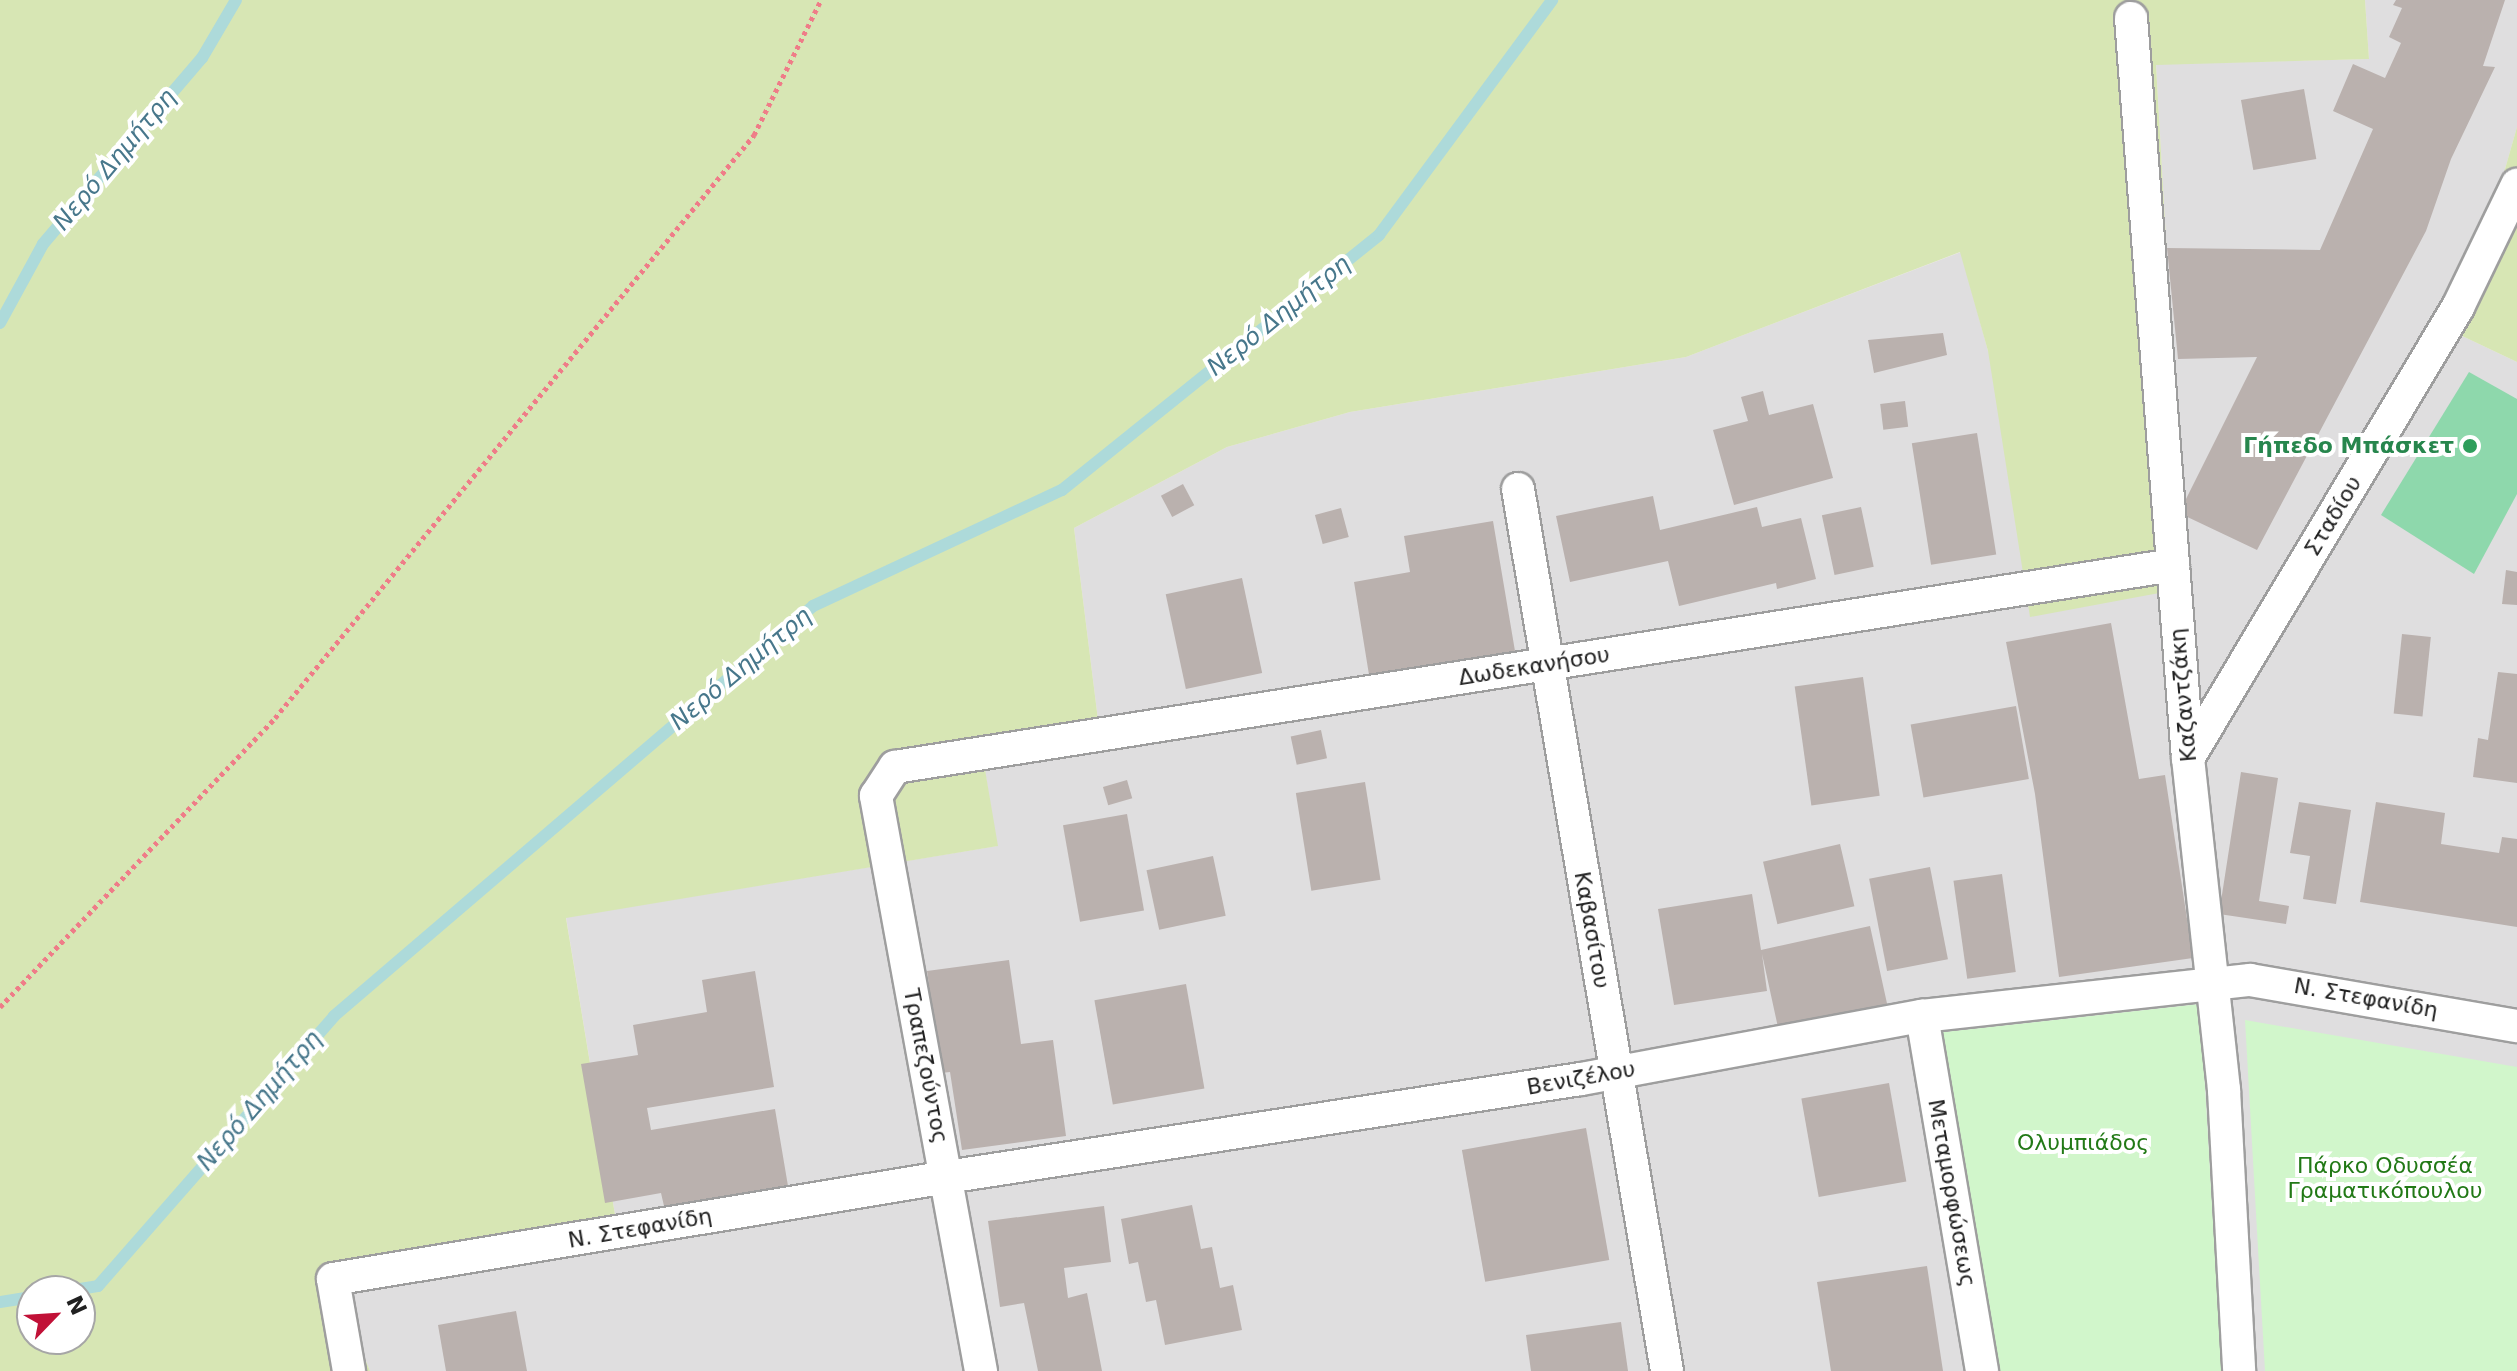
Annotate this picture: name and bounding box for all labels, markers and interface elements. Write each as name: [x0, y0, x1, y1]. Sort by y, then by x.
water label: Νερό Δημήτρη: [48, 84, 182, 236]
water label: Νερό Δημήτρη: [1202, 250, 1356, 382]
place label: Γήπεδο Μπάσκετ: [2243, 433, 2454, 459]
marker: Γήπεδο Μπάσκετ: [2461, 437, 2479, 455]
street label: Σταδίου: [2299, 471, 2367, 561]
water label: Νερό Δημήτρη: [665, 602, 817, 736]
street label: Καζαντζάκη: [2164, 627, 2202, 763]
street label: Δωδεκανήσου: [1457, 641, 1611, 691]
street label: Καβασίτου: [1569, 869, 1615, 991]
street label: Ν. Στεφανίδη: [2292, 972, 2440, 1024]
street label: Τραπεζούντος: [898, 986, 954, 1146]
water label: Νερό Δημήτρη: [192, 1025, 328, 1177]
street label: Βενιζέλου: [1525, 1055, 1637, 1101]
street label: Μεταμορφώσεως: [1922, 1097, 1982, 1289]
park label: Ολυμπιάδος: [2017, 1130, 2149, 1156]
park label: Πάρκο Οδυσσέα Γραματικόπουλου: [2288, 1152, 2482, 1204]
street label: Ν. Στεφανίδη: [566, 1202, 714, 1254]
north arrow: [16, 1275, 96, 1355]
text: N: [61, 1292, 92, 1319]

